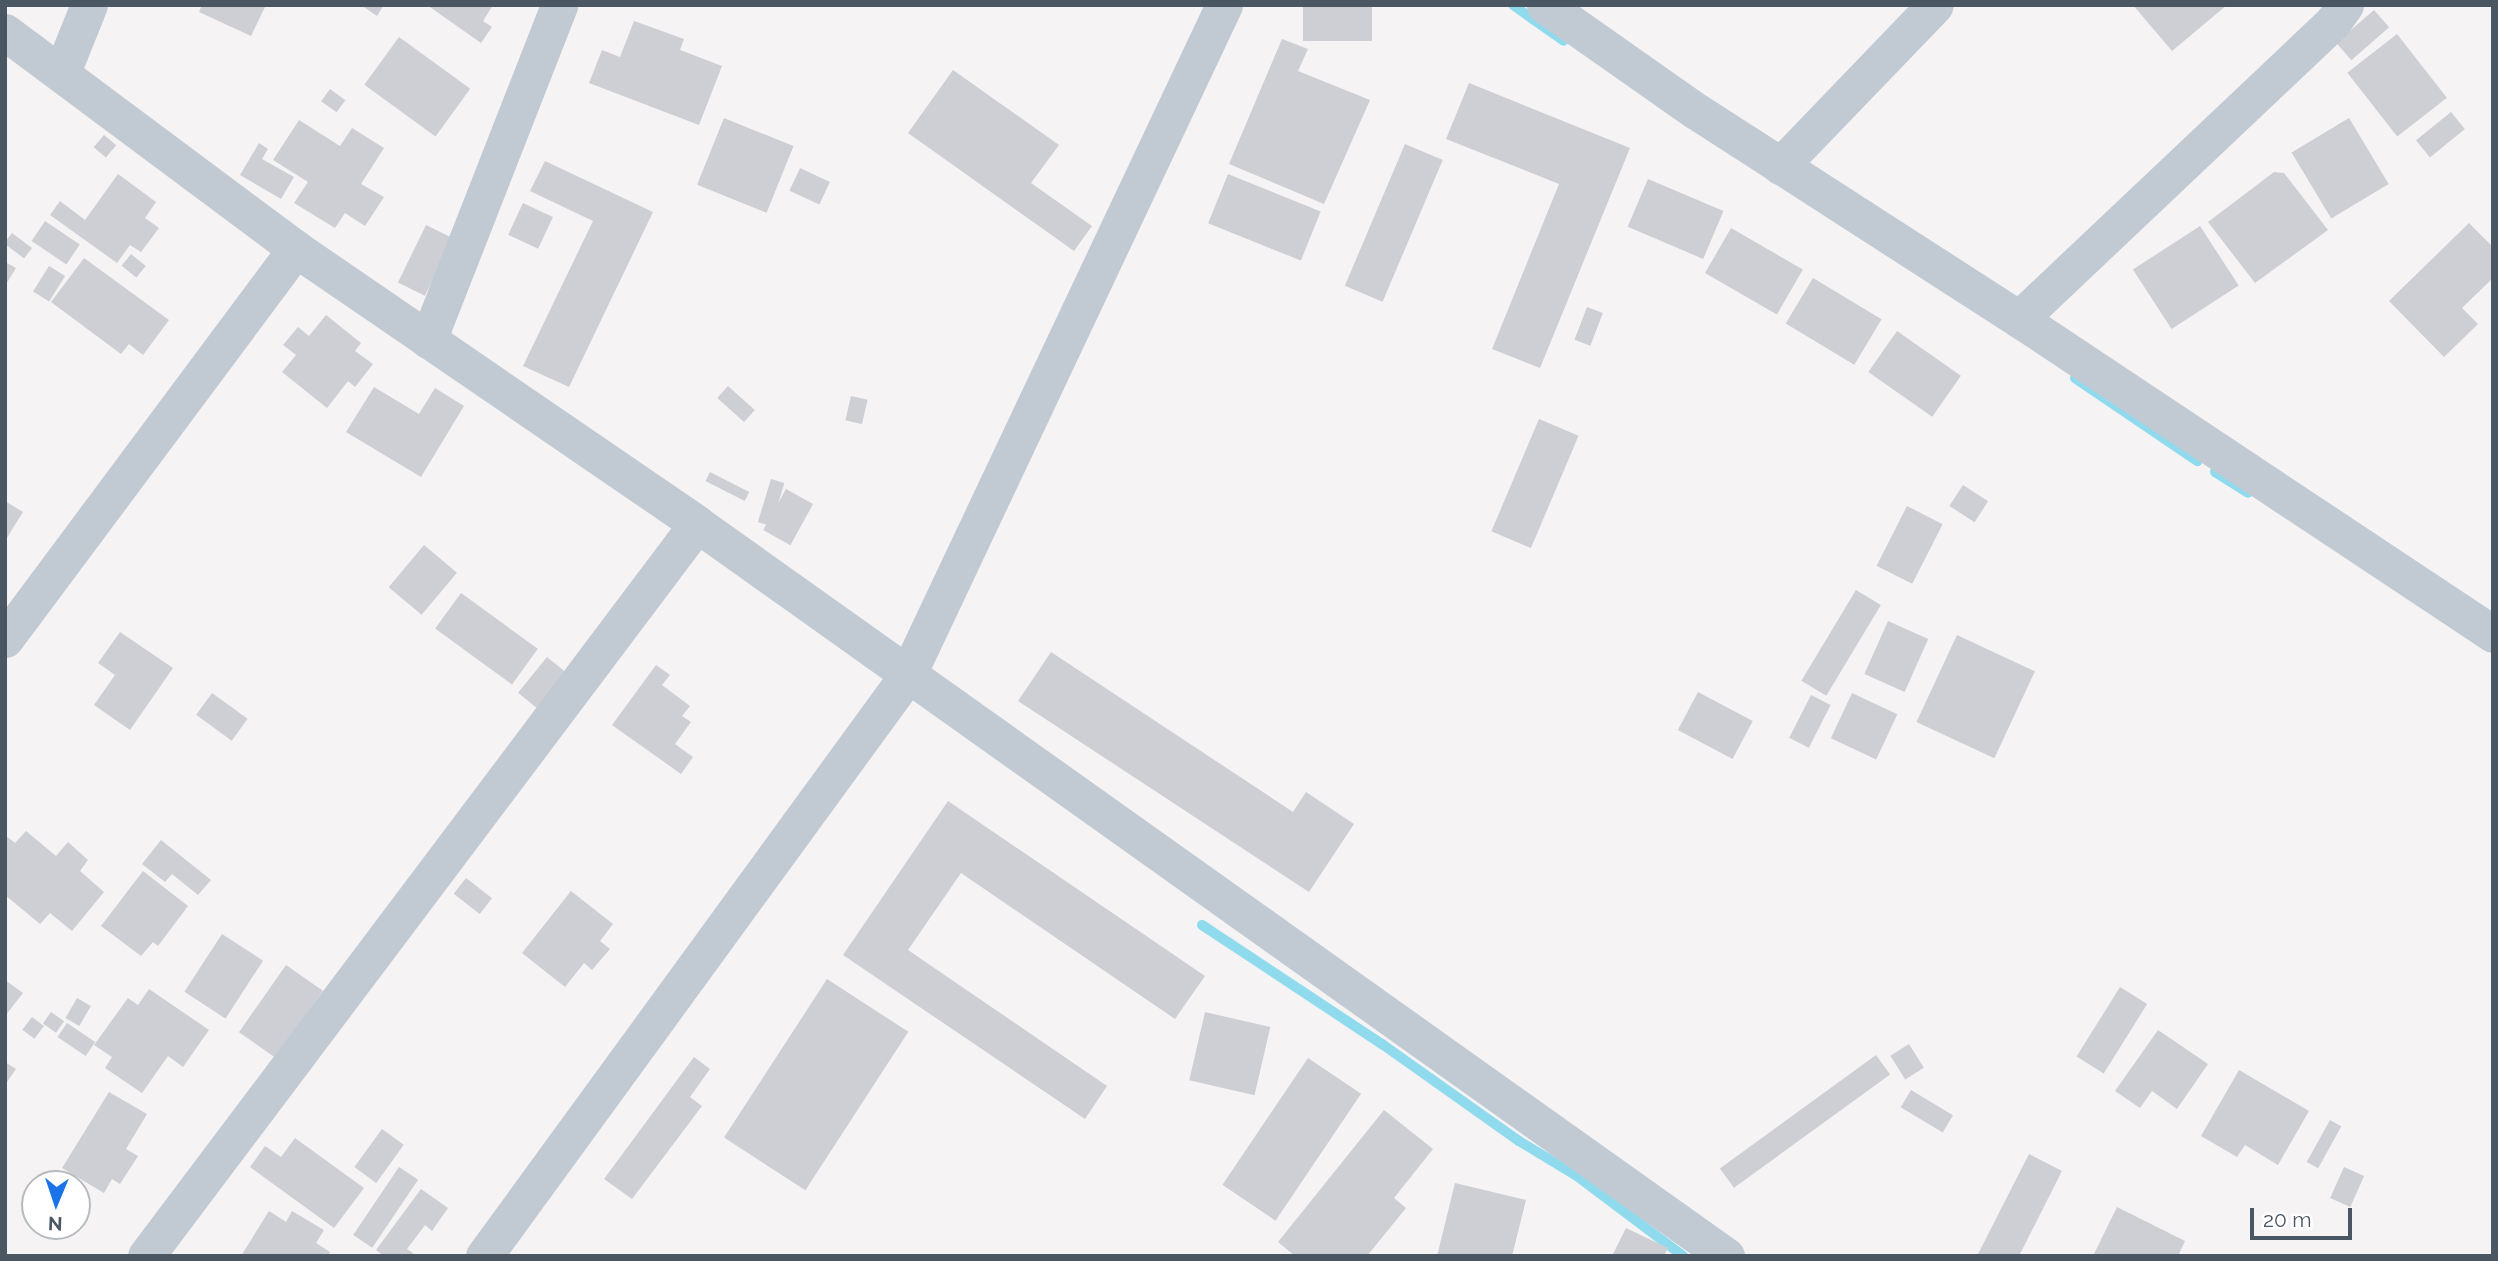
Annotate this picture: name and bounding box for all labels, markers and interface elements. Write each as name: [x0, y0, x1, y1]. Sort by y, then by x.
north arrow: [21, 1170, 91, 1240]
scale bar: [2253, 1194, 2354, 1238]
text: 20 m: [2263, 1207, 2311, 1232]
text: N: [48, 1213, 63, 1235]

